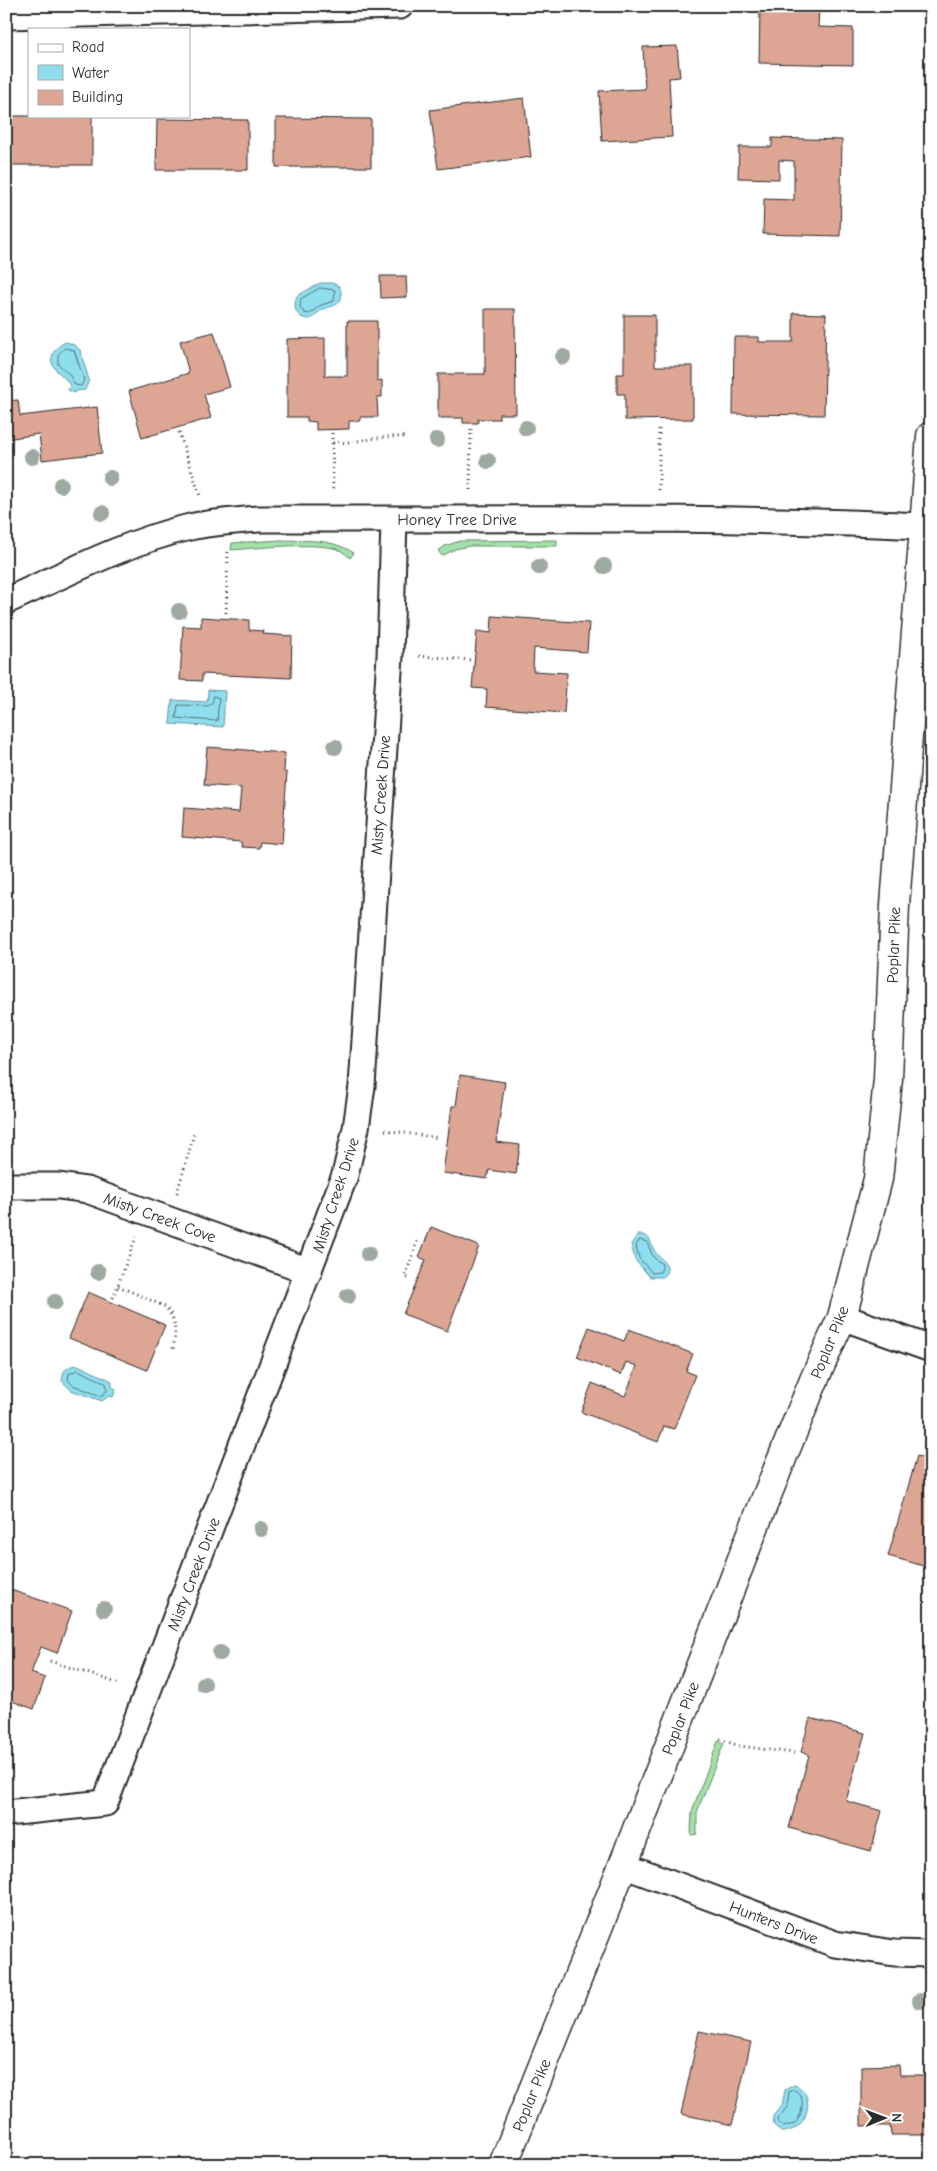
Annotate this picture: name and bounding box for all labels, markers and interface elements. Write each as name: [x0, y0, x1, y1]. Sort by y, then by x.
legend: [28, 28, 190, 118]
text: Road: [72, 38, 104, 56]
text: Water: [72, 64, 109, 82]
text: Building: [72, 88, 123, 106]
street label: Honey Tree Drive: [397, 511, 517, 529]
street label: Misty Creek Drive: [368, 734, 394, 856]
street label: Poplar Pike: [884, 906, 904, 984]
street label: Misty Creek Drive: [309, 1135, 363, 1255]
street label: Misty Creek Cove: [101, 1189, 218, 1247]
street label: Poplar Pike: [807, 1303, 853, 1381]
street label: Misty Creek Drive: [164, 1515, 224, 1634]
street label: Poplar Pike: [659, 1679, 703, 1757]
street label: Hunters Drive: [727, 1898, 821, 1948]
street label: Poplar Pike: [509, 2056, 555, 2134]
north arrow: [860, 2094, 910, 2144]
text: N: [888, 2113, 905, 2122]

